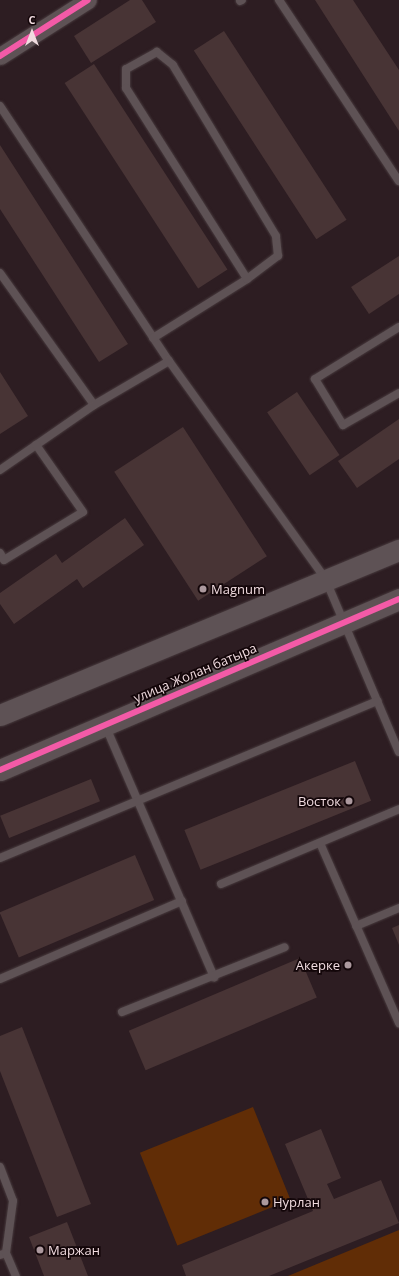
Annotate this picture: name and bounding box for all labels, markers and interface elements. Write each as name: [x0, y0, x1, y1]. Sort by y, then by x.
north arrow: [12, 12, 52, 52]
text: С: [28, 12, 36, 27]
place label: Magnum: [211, 581, 265, 597]
marker: Magnum: [198, 584, 208, 594]
street label: улица Жолан батыра: [131, 640, 259, 706]
place label: Восток: [298, 793, 341, 809]
marker: Восток: [344, 796, 354, 806]
place label: Акерке: [296, 957, 340, 973]
marker: Акерке: [343, 960, 353, 970]
place label: Нурлан: [273, 1194, 320, 1210]
marker: Нурлан: [260, 1197, 270, 1207]
place label: Маржан: [48, 1242, 100, 1258]
marker: Маржан: [35, 1245, 45, 1255]

